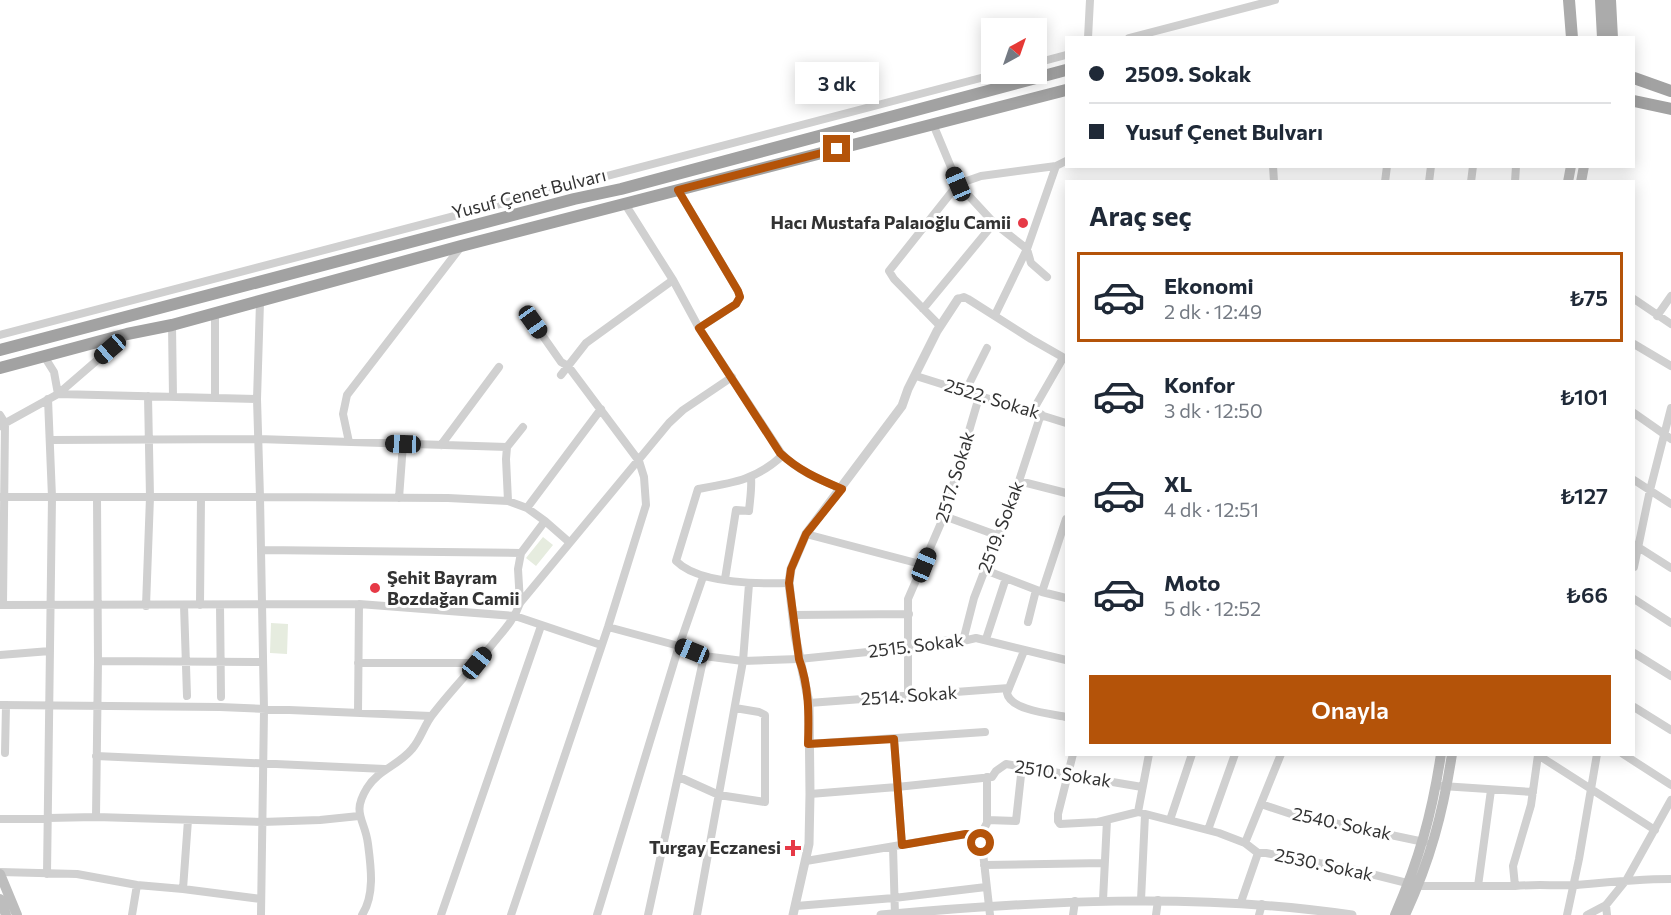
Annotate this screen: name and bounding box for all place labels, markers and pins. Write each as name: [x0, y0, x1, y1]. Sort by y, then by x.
place label: Hacı Mustafa Palaıoğlu Camii: [771, 211, 1011, 233]
marker: Hacı Mustafa Palaıoğlu Camii: [1016, 216, 1030, 230]
place label: Şehit Bayram Bozdağan Camii: [387, 566, 520, 609]
marker: Şehit Bayram Bozdağan Camii: [368, 581, 382, 595]
place label: Turgay Eczanesi: [649, 836, 781, 858]
marker: Turgay Eczanesi: [786, 841, 800, 855]

